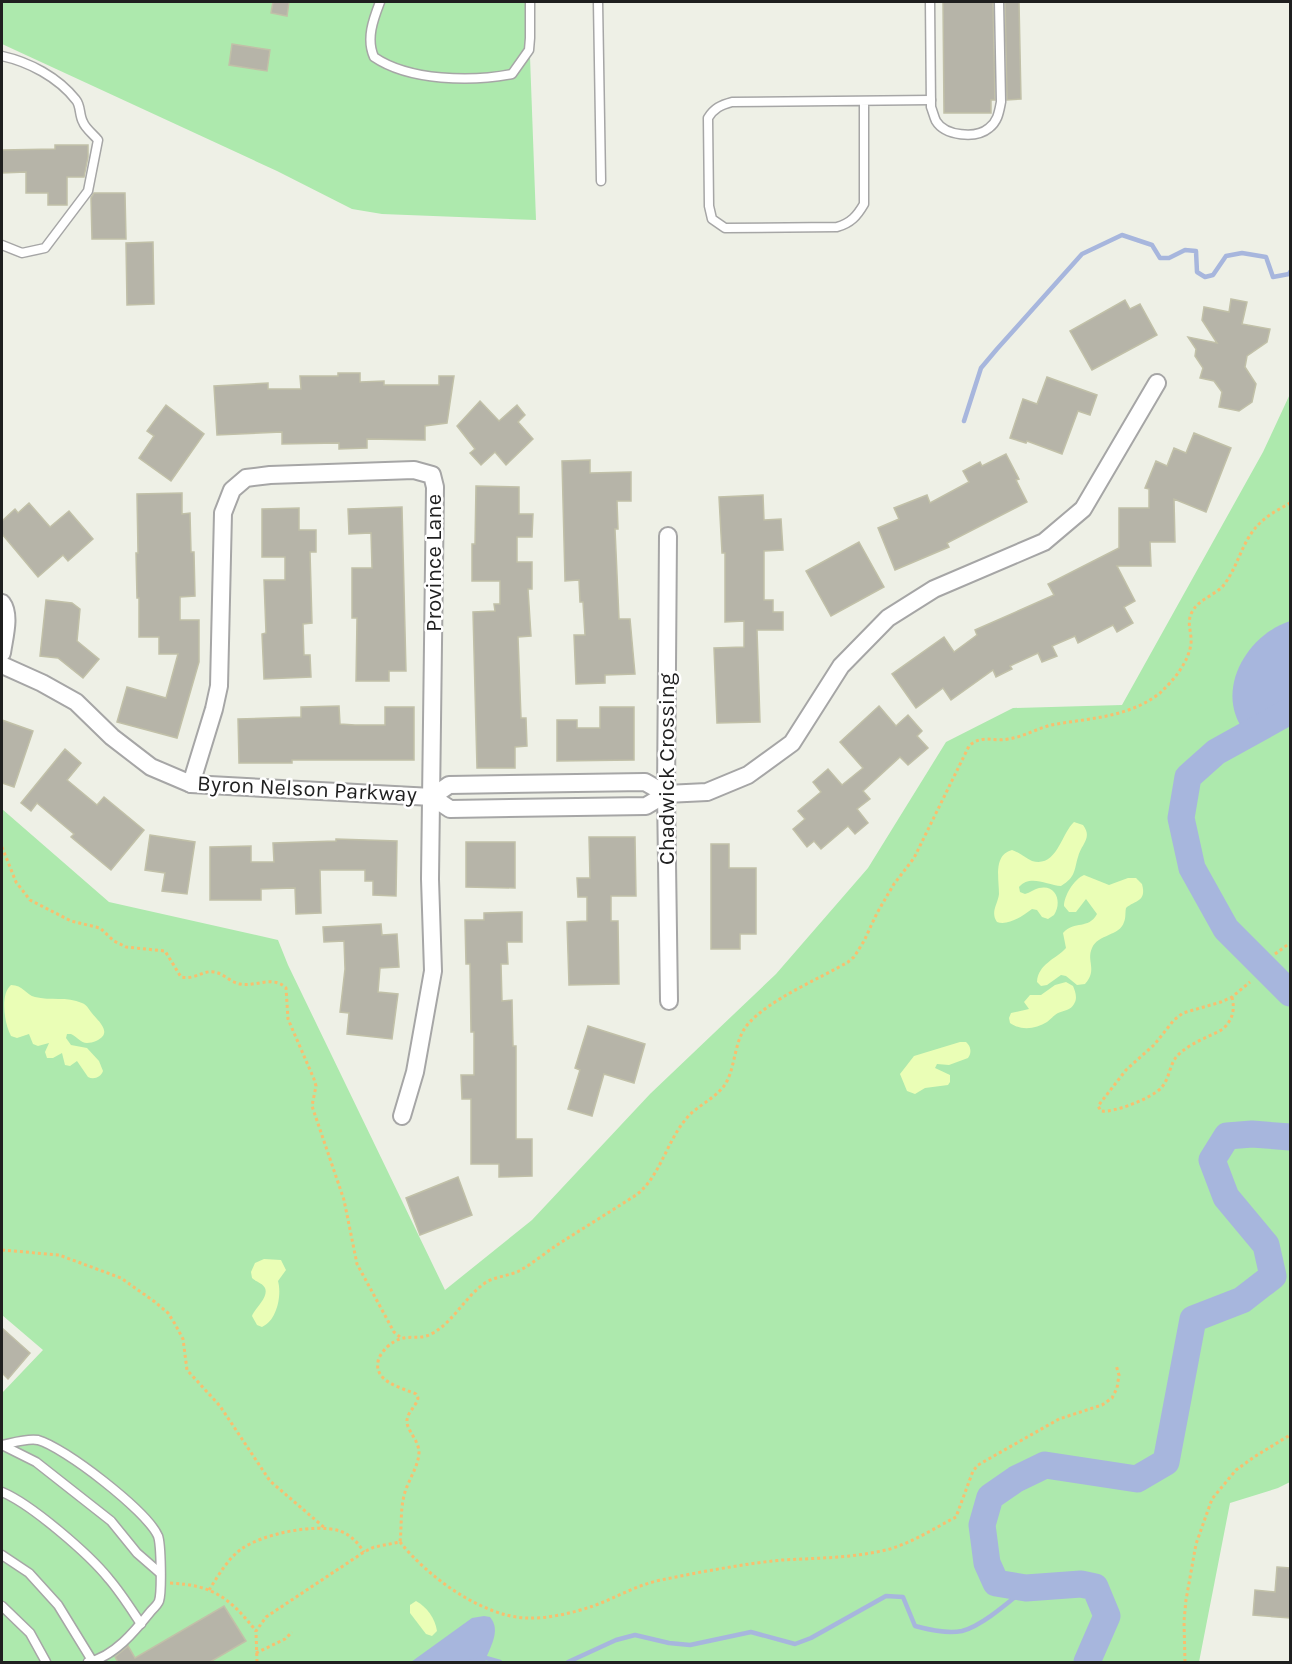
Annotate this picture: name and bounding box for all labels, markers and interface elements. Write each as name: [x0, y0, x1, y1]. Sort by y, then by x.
street label: Province Lane: [421, 494, 447, 632]
street label: Chadwick Crossing: [654, 672, 680, 865]
street label: Byron Nelson Parkway: [197, 770, 417, 808]

